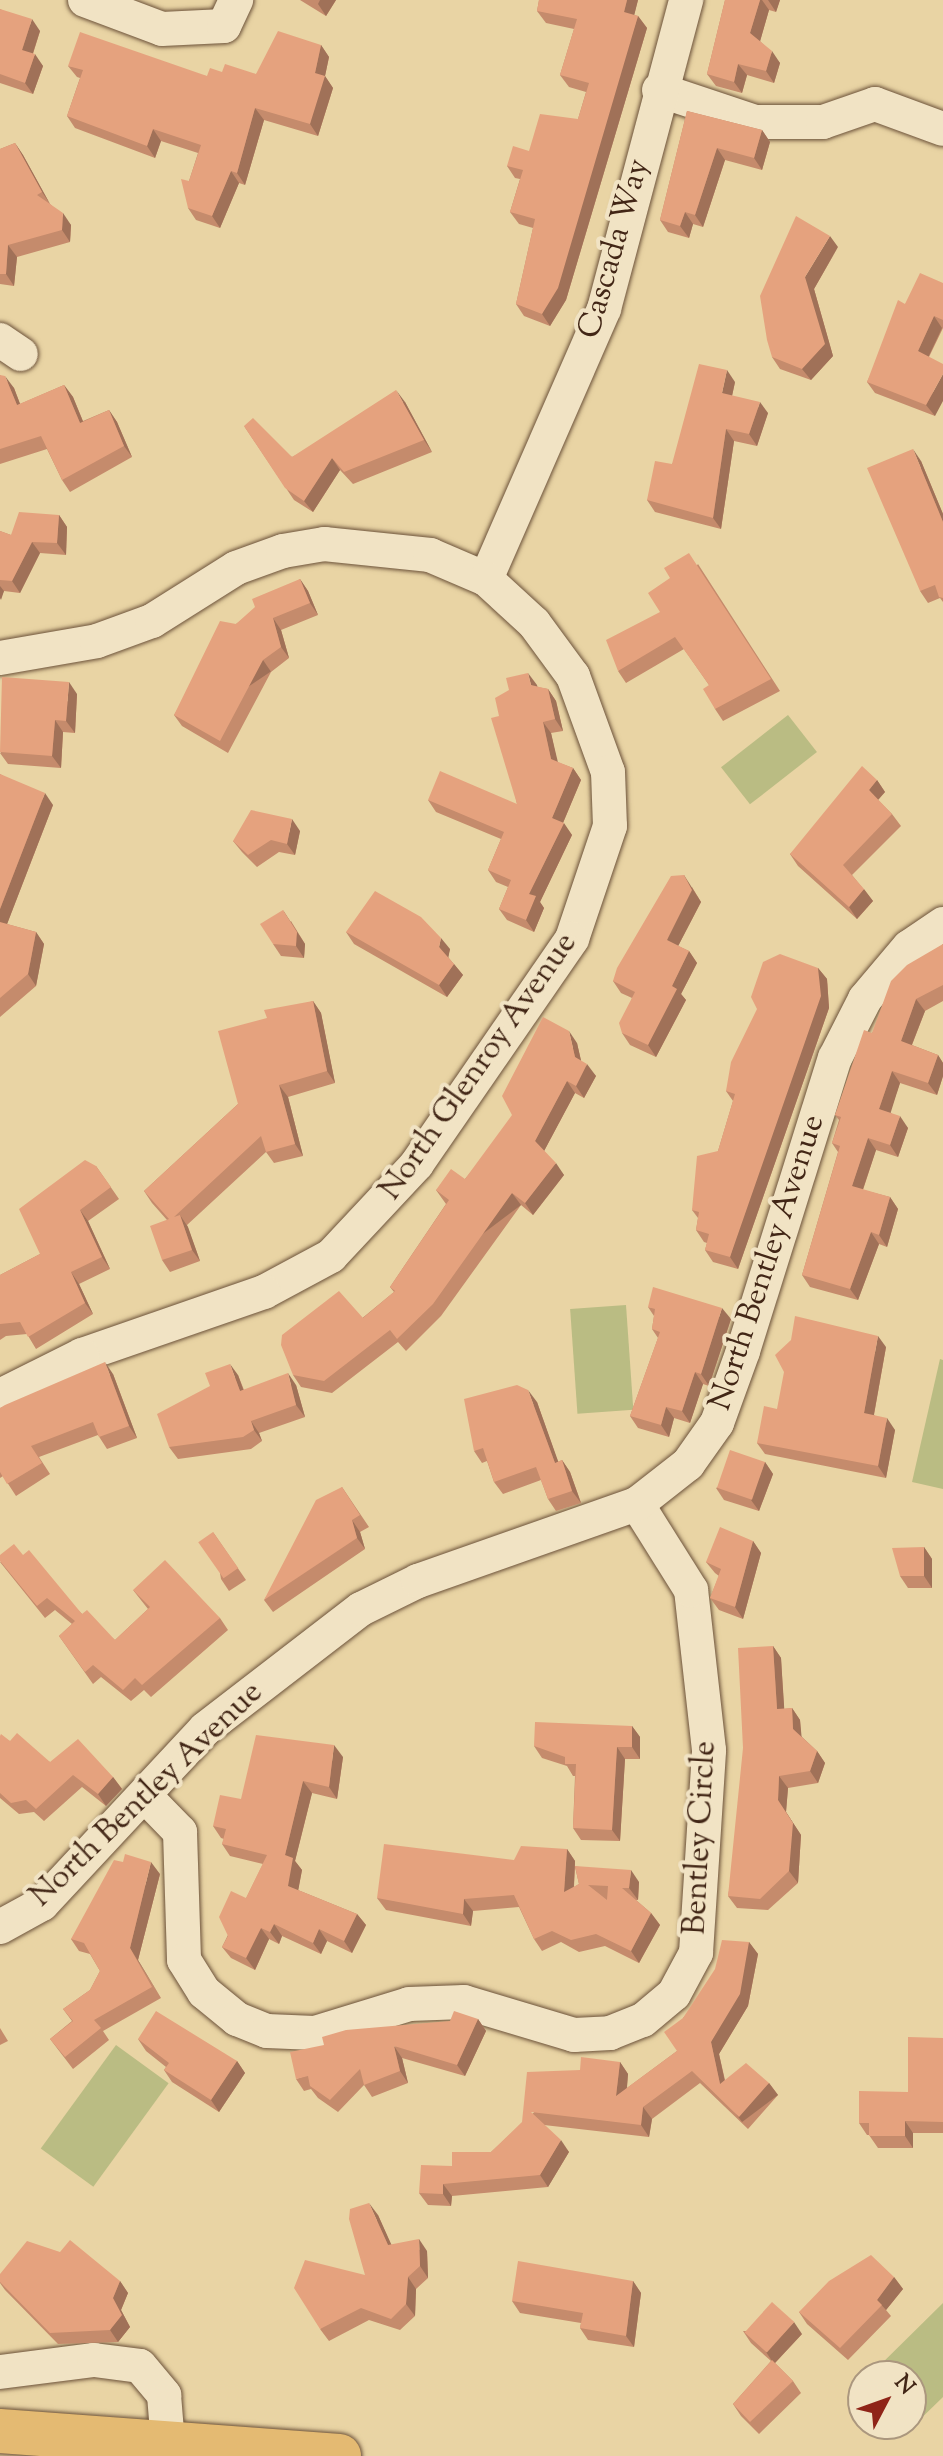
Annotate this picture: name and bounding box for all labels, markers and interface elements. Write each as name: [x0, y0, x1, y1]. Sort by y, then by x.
street label: Cascada Way: [571, 155, 659, 343]
street label: North Glenroy Avenue: [372, 926, 586, 1208]
street label: North Bentley Avenue: [702, 1110, 834, 1416]
street label: North Bentley Avenue: [23, 1674, 271, 1916]
street label: Bentley Circle: [677, 1740, 725, 1936]
north arrow: [847, 2360, 927, 2440]
text: N: [886, 2368, 921, 2403]

